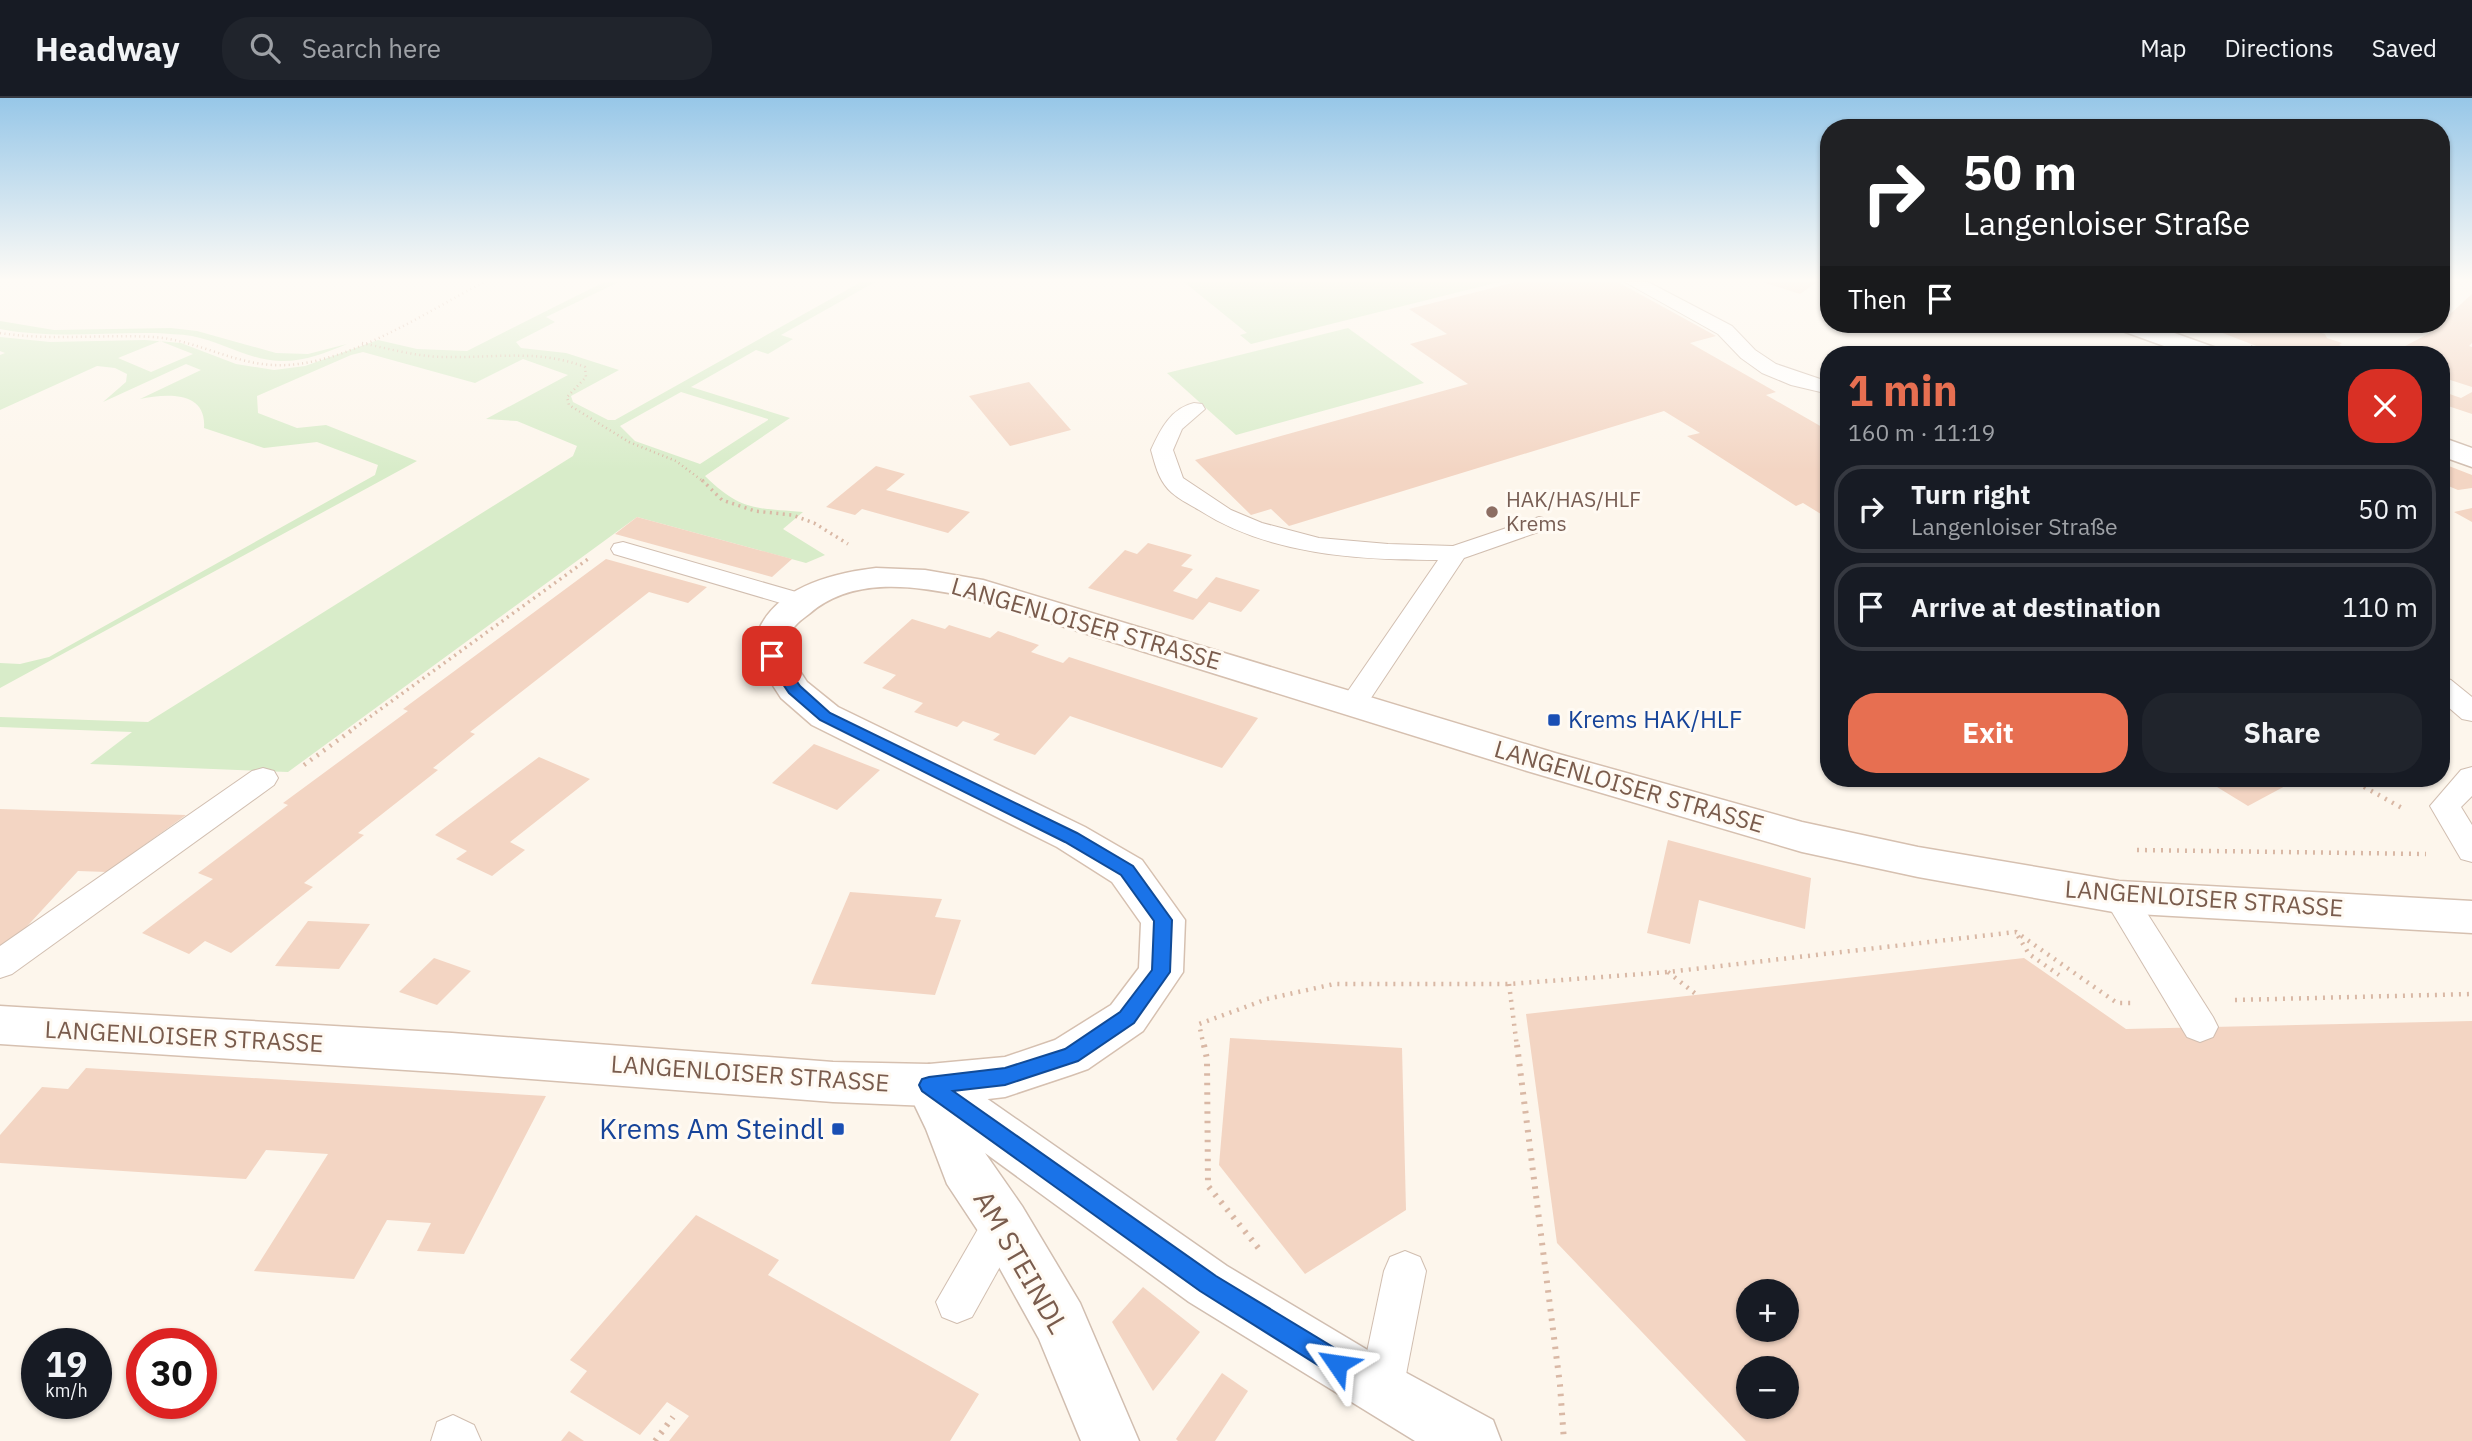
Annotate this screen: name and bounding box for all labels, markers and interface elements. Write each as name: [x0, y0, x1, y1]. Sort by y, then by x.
search box: [222, 17, 712, 80]
text: Headway: [35, 27, 180, 70]
icon: search: [246, 29, 284, 67]
text: Search here: [302, 31, 441, 65]
text: Map: [2140, 32, 2186, 64]
text: Directions: [2224, 32, 2334, 64]
text: Saved: [2372, 32, 2437, 64]
text: 50 m: [1963, 140, 2077, 203]
icon: right: [1848, 147, 1939, 238]
text: Langenloiser Straße: [1963, 202, 2250, 244]
icon: arrive: [1921, 280, 1959, 318]
text: Then: [1848, 282, 1907, 316]
text: 1 min: [1848, 363, 1958, 418]
button: close: [2348, 369, 2422, 443]
text: 160 m · 11:19: [1848, 417, 1995, 447]
text: Turn right: [1911, 477, 2030, 511]
place label: HAK/HAS/HLF Krems: [1506, 485, 1641, 537]
icon: right: [1852, 490, 1890, 528]
text: 50 m: [2358, 492, 2418, 526]
marker: HAK/HAS/HLF Krems: [1484, 504, 1500, 520]
text: Langenloiser Straße: [1911, 511, 2118, 541]
street label: LANGENLOISER STRASSE: [948, 569, 1225, 677]
icon: arrive: [1852, 588, 1890, 626]
text: Arrive at destination: [1911, 590, 2161, 624]
text: 110 m: [2342, 590, 2418, 624]
pin: [742, 626, 802, 686]
icon: arrive: [753, 637, 791, 675]
button: Exit: [1848, 693, 2128, 773]
button: Share: [2142, 693, 2422, 773]
place label: Krems HAK/HLF: [1568, 703, 1742, 735]
marker: Krems HAK/HLF: [1546, 712, 1562, 728]
street label: LANGENLOISER STRASSE: [1491, 732, 1768, 840]
street label: LANGENLOISER STRASSE: [2064, 872, 2344, 924]
street label: LANGENLOISER STRASSE: [44, 1013, 324, 1059]
street label: LANGENLOISER STRASSE: [610, 1047, 890, 1099]
place label: Krems Am Steindl: [599, 1110, 824, 1147]
marker: Krems Am Steindl: [830, 1121, 846, 1137]
street label: AM STEINDL: [966, 1183, 1077, 1340]
map controls: [1736, 1279, 1799, 1419]
button: +: [1736, 1279, 1799, 1342]
position arrow: [1300, 1327, 1374, 1401]
speed limit sign: 30: [126, 1328, 217, 1419]
text: 19: [45, 1341, 88, 1387]
button: −: [1736, 1356, 1799, 1419]
text: km/h: [45, 1379, 88, 1402]

